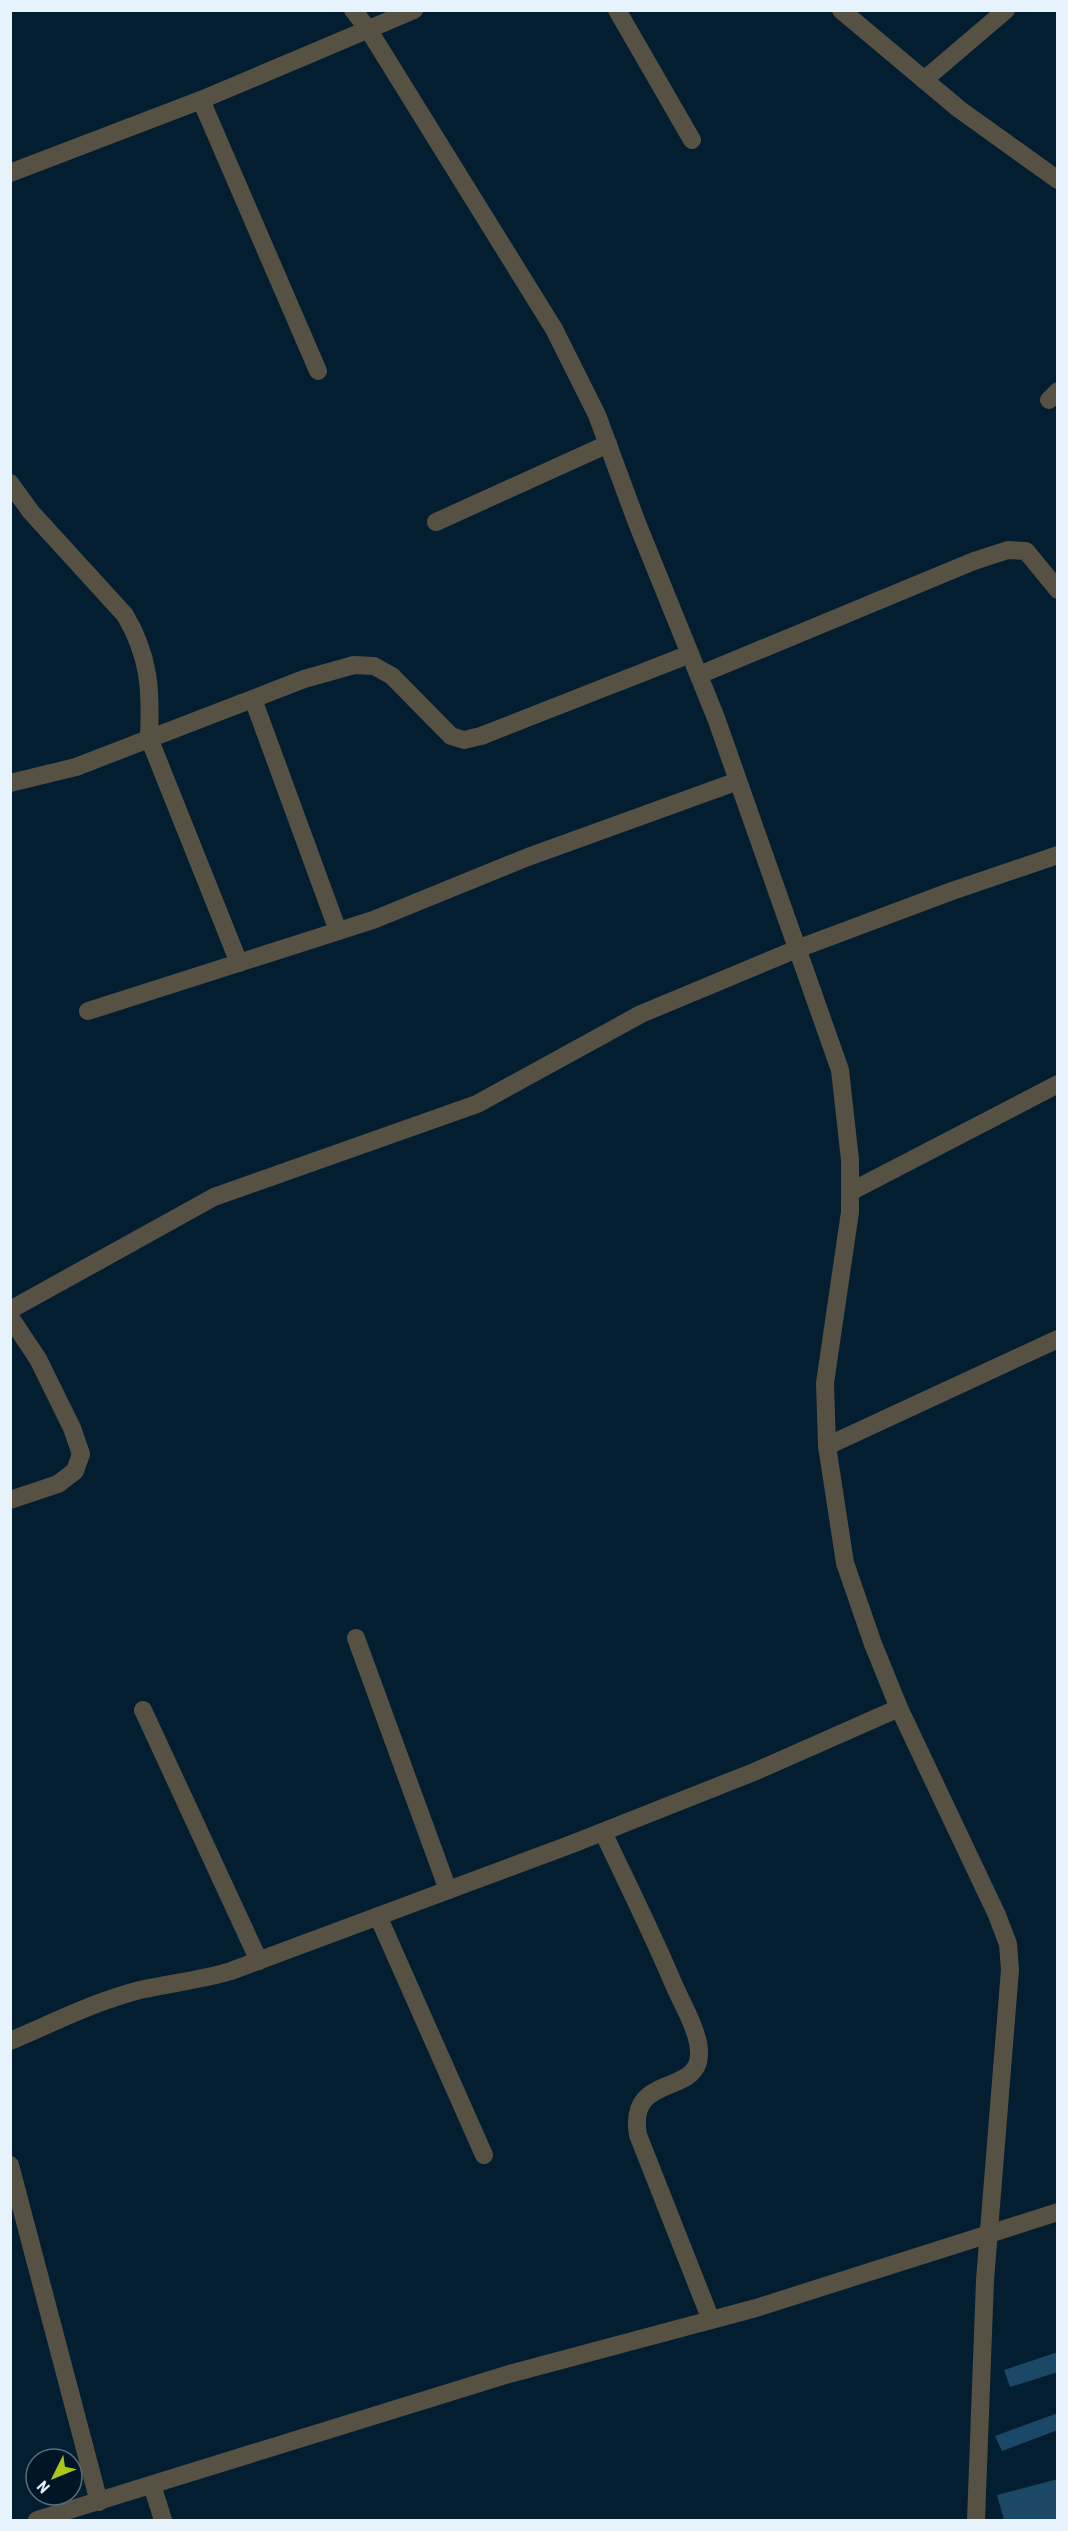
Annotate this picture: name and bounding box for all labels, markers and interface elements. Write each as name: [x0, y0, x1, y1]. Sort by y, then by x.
north arrow: [24, 2447, 84, 2507]
text: N: [33, 2477, 54, 2497]

